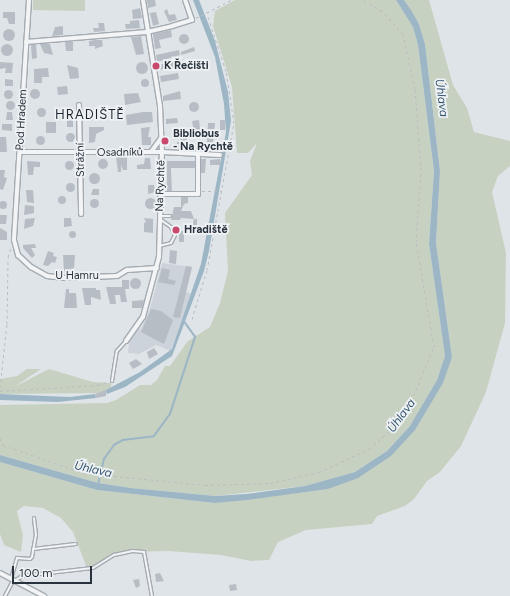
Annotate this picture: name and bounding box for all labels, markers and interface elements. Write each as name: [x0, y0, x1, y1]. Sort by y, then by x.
place label: K Řečišti: [164, 59, 209, 73]
marker: K Řečišti: [151, 61, 161, 71]
water label: Úhlava: [432, 78, 450, 118]
street label: Pod Hradem: [14, 89, 30, 151]
district label: HRADIŠTĚ: [55, 107, 125, 123]
place label: Bibliobus - Na Rychtě: [173, 128, 233, 154]
marker: Bibliobus - Na Rychtě: [160, 136, 170, 146]
street label: Strážní: [74, 143, 88, 177]
street label: Osadníků: [97, 146, 143, 160]
street label: Na Rychtě: [154, 160, 168, 212]
place label: Hradiště: [184, 223, 228, 237]
marker: Hradiště: [171, 225, 181, 235]
street label: U Hamru: [55, 269, 99, 283]
water label: Úhlava: [385, 396, 419, 436]
water label: Úhlava: [73, 459, 113, 481]
scale bar: [14, 558, 94, 584]
text: 100 m: [19, 566, 53, 580]

